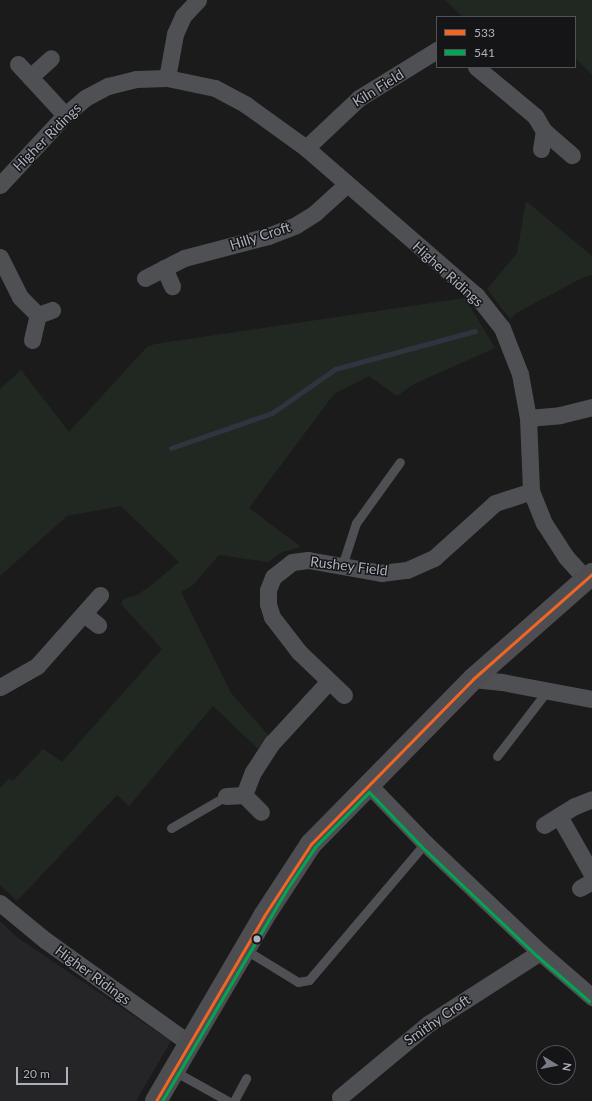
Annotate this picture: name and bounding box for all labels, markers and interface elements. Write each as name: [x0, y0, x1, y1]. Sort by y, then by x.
legend: [436, 16, 576, 68]
text: 533: [474, 25, 495, 40]
text: 541: [474, 45, 495, 60]
street label: Kiln Field: [349, 66, 407, 110]
street label: Higher Ridings: [9, 99, 85, 175]
street label: Hilly Croft: [228, 218, 292, 254]
street label: Higher Ridings: [409, 238, 487, 310]
street label: Rushey Field: [309, 553, 389, 579]
unlabelled marker: [252, 934, 262, 944]
street label: Higher Ridings: [52, 942, 134, 1008]
street label: Smithy Croft: [401, 991, 473, 1049]
north arrow: [536, 1045, 576, 1085]
scale bar: [18, 1059, 70, 1085]
text: N: [560, 1062, 574, 1072]
text: 20 m: [23, 1066, 50, 1081]

